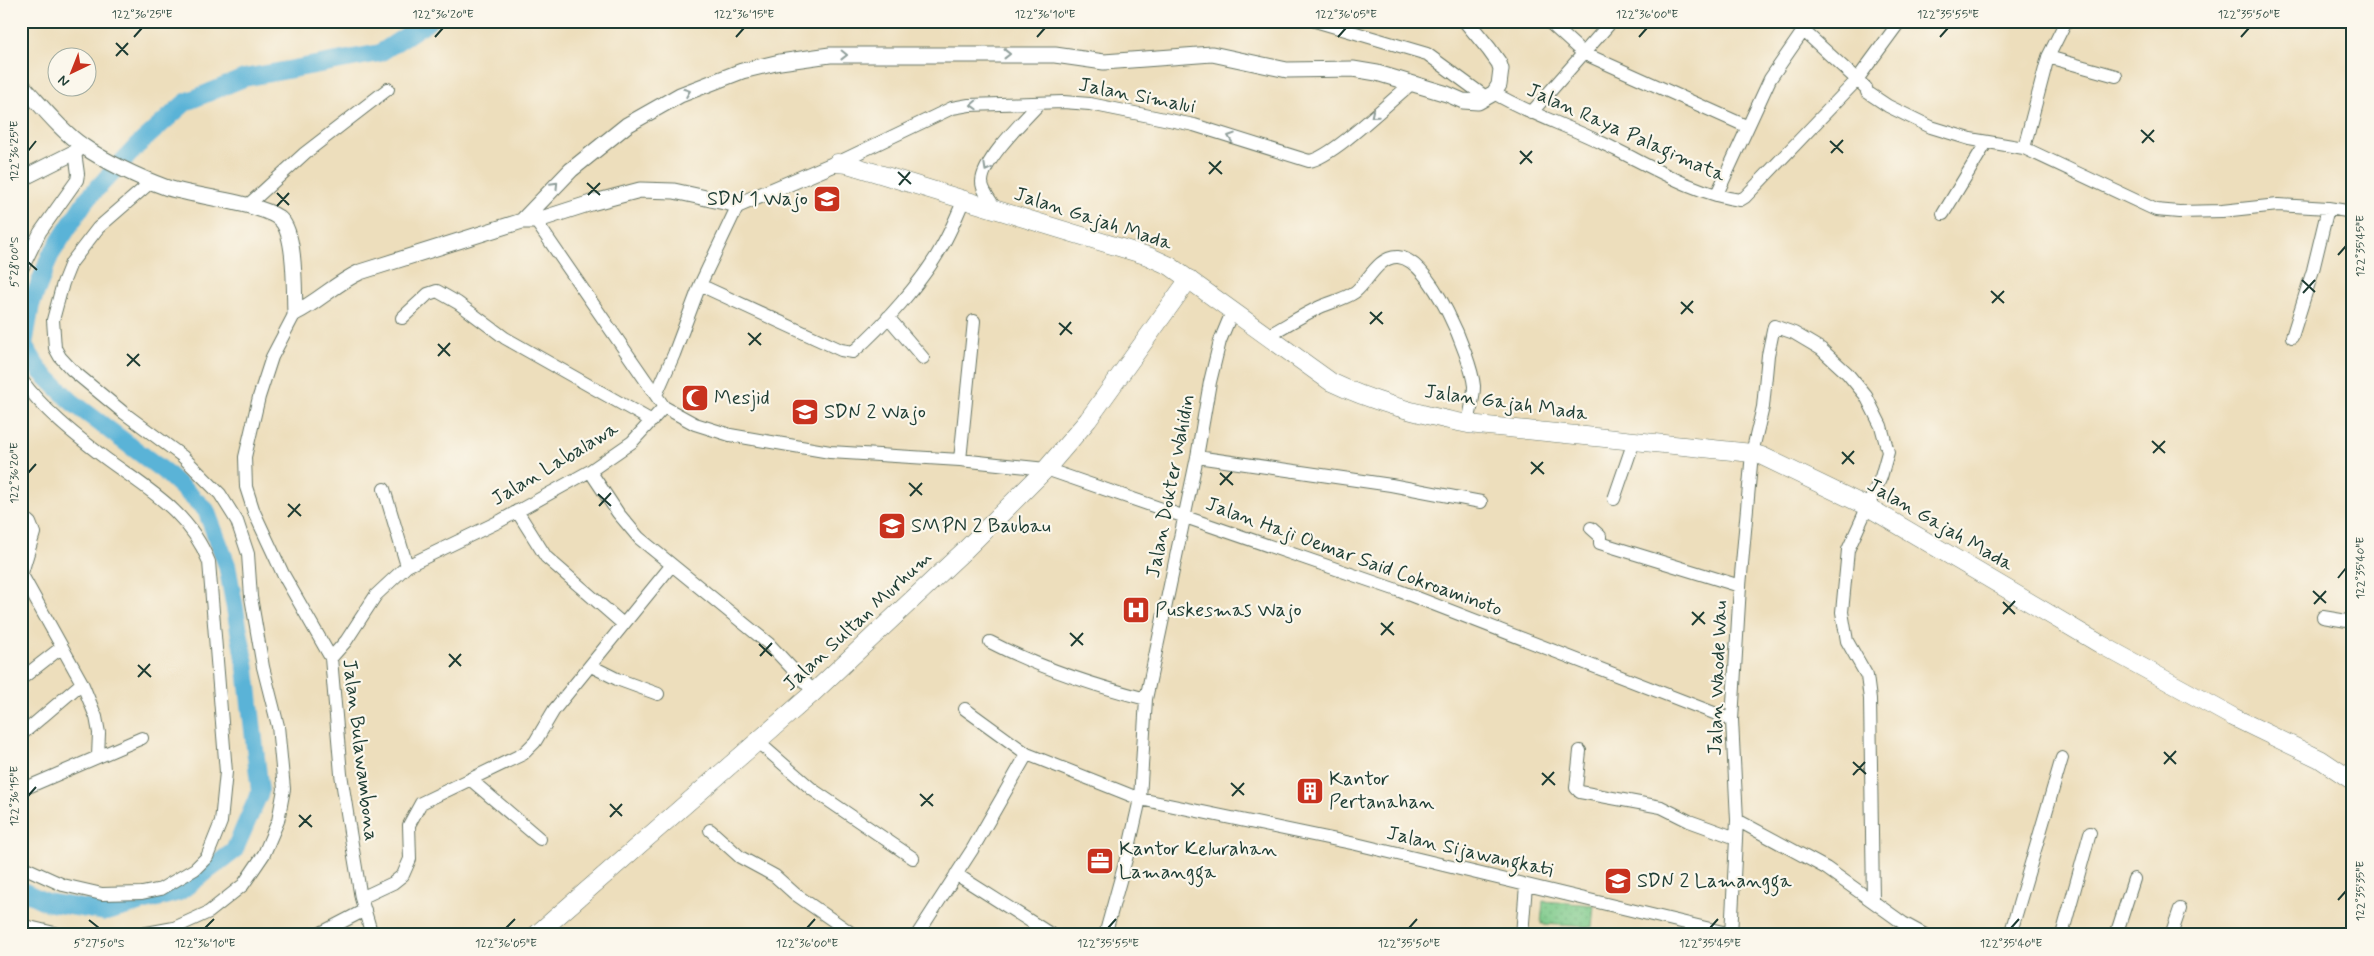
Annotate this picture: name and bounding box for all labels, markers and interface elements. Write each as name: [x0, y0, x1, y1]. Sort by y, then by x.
text: 122°36'25"E: [111, 7, 173, 23]
text: 122°36'20"E: [412, 7, 474, 23]
text: 122°36'15"E: [714, 7, 774, 23]
text: 122°36'10"E: [1014, 7, 1076, 23]
text: 122°36'05"E: [1315, 7, 1377, 23]
text: 122°36'00"E: [1616, 7, 1678, 23]
text: 122°35'55"E: [1917, 7, 1979, 23]
text: 122°35'50"E: [2218, 7, 2280, 23]
north arrow: [48, 48, 98, 98]
one-way arrow: [1003, 49, 1011, 59]
one-way arrow: [840, 50, 848, 60]
text: N: [54, 71, 73, 91]
street label: Jalan Simalui: [1076, 71, 1198, 121]
street label: Jalan Raya Palagimata: [1522, 77, 1731, 191]
one-way arrow: [682, 88, 691, 98]
one-way arrow: [969, 99, 977, 110]
one-way arrow: [1371, 109, 1380, 117]
text: 122°36'25"E: [7, 120, 23, 182]
one-way arrow: [1228, 133, 1236, 143]
one-way arrow: [984, 163, 994, 172]
street label: Jalan Gajah Mada: [1011, 181, 1176, 258]
one-way arrow: [549, 182, 558, 191]
school or university icon: SDN 1 Wajo: [812, 184, 842, 214]
place label: SDN 1 Wajo: [707, 186, 808, 213]
text: 122°35'45"E: [2353, 215, 2369, 277]
text: 5°28'00"S: [7, 236, 23, 287]
street label: Jalan Gajah Mada: [1423, 378, 1590, 428]
mosque icon: Mesjid: [680, 383, 710, 413]
place label: Mesjid: [714, 385, 770, 412]
street label: Jalan Dokter Wahidin: [1140, 392, 1202, 580]
school or university icon: SDN 2 Wajo: [790, 397, 820, 427]
place label: SDN 2 Wajo: [824, 399, 926, 426]
street label: Jalan Labalawa: [487, 415, 624, 513]
text: 122°36'20"E: [7, 442, 23, 504]
street label: Jalan Gajah Mada: [1862, 472, 2019, 578]
street label: Jalan Haji Oemar Said Cokroaminoto: [1202, 491, 1506, 623]
school or university icon: SMPN 2 Baubau: [877, 511, 907, 541]
place label: SMPN 2 Baubau: [911, 513, 1051, 540]
text: 122°35'40"E: [2353, 537, 2369, 599]
street label: Jalan Sultan Murhum: [777, 544, 939, 698]
hospital icon: Puskesmas Wajo: [1121, 595, 1151, 625]
place label: Puskesmas Wajo: [1155, 597, 1302, 624]
street label: Jalan Waode Wau: [1702, 600, 1734, 756]
street label: Jalan Bulawambona: [335, 657, 385, 843]
text: 122°36'15"E: [7, 766, 23, 826]
place label: Kantor Pertanahan: [1329, 766, 1435, 816]
building icon: Kantor Pertanahan: [1295, 776, 1325, 806]
street label: Jalan Sijawangkati: [1384, 820, 1556, 886]
place label: Kantor Kelurahan Lamangga: [1119, 836, 1277, 888]
office icon: Kantor Kelurahan Lamangga: [1085, 846, 1115, 876]
text: 122°35'35"E: [2353, 861, 2369, 921]
school or university icon: SDN 2 Lamangga: [1603, 866, 1633, 896]
place label: SDN 2 Lamangga: [1637, 868, 1793, 897]
text: 5°27'50"S: [74, 936, 125, 952]
text: 122°36'10"E: [174, 936, 236, 952]
text: 122°36'05"E: [475, 936, 537, 952]
text: 122°36'00"E: [776, 936, 838, 952]
text: 122°35'55"E: [1077, 936, 1139, 952]
text: 122°35'50"E: [1378, 936, 1440, 952]
text: 122°35'45"E: [1679, 936, 1741, 952]
text: 122°35'40"E: [1980, 936, 2042, 952]

